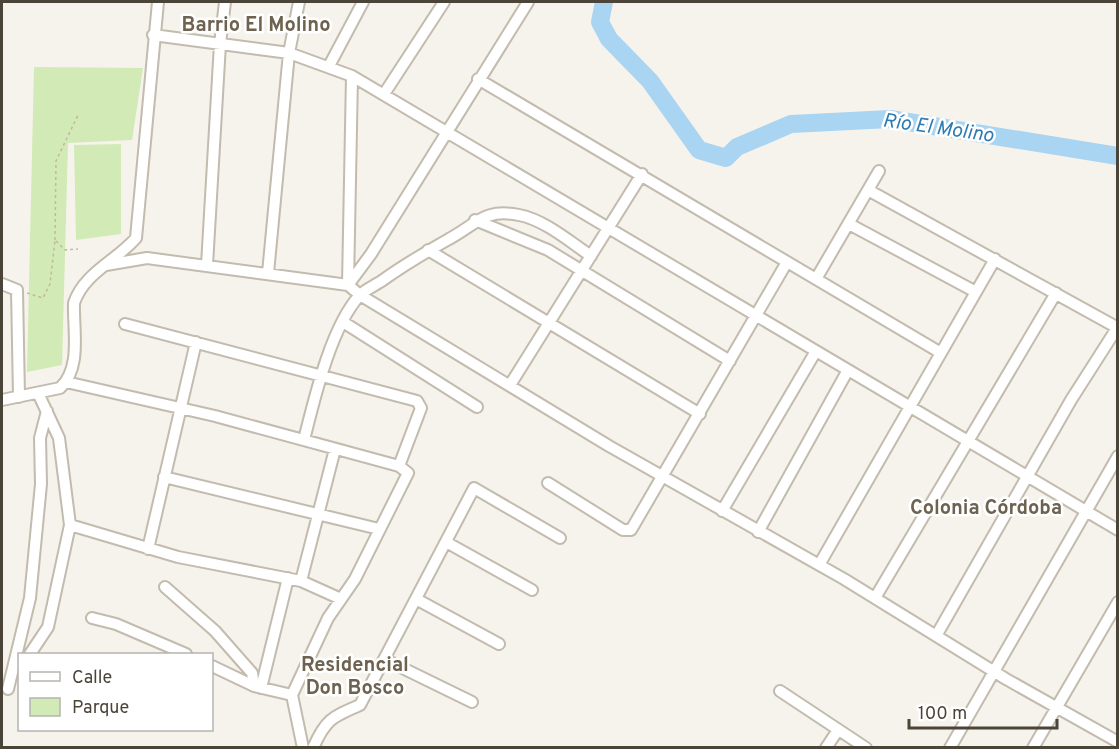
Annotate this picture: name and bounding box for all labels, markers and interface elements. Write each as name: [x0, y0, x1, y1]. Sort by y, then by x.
district label: Barrio El Molino: [181, 13, 331, 39]
water label: Río El Molino: [881, 108, 995, 150]
district label: Colonia Córdoba: [910, 496, 1062, 522]
legend: [18, 653, 213, 731]
district label: Residencial Don Bosco: [301, 653, 409, 702]
text: Calle: [72, 667, 112, 690]
scale bar: [909, 692, 1058, 730]
text: Parque: [72, 697, 129, 720]
text: 100 m: [918, 703, 967, 726]

